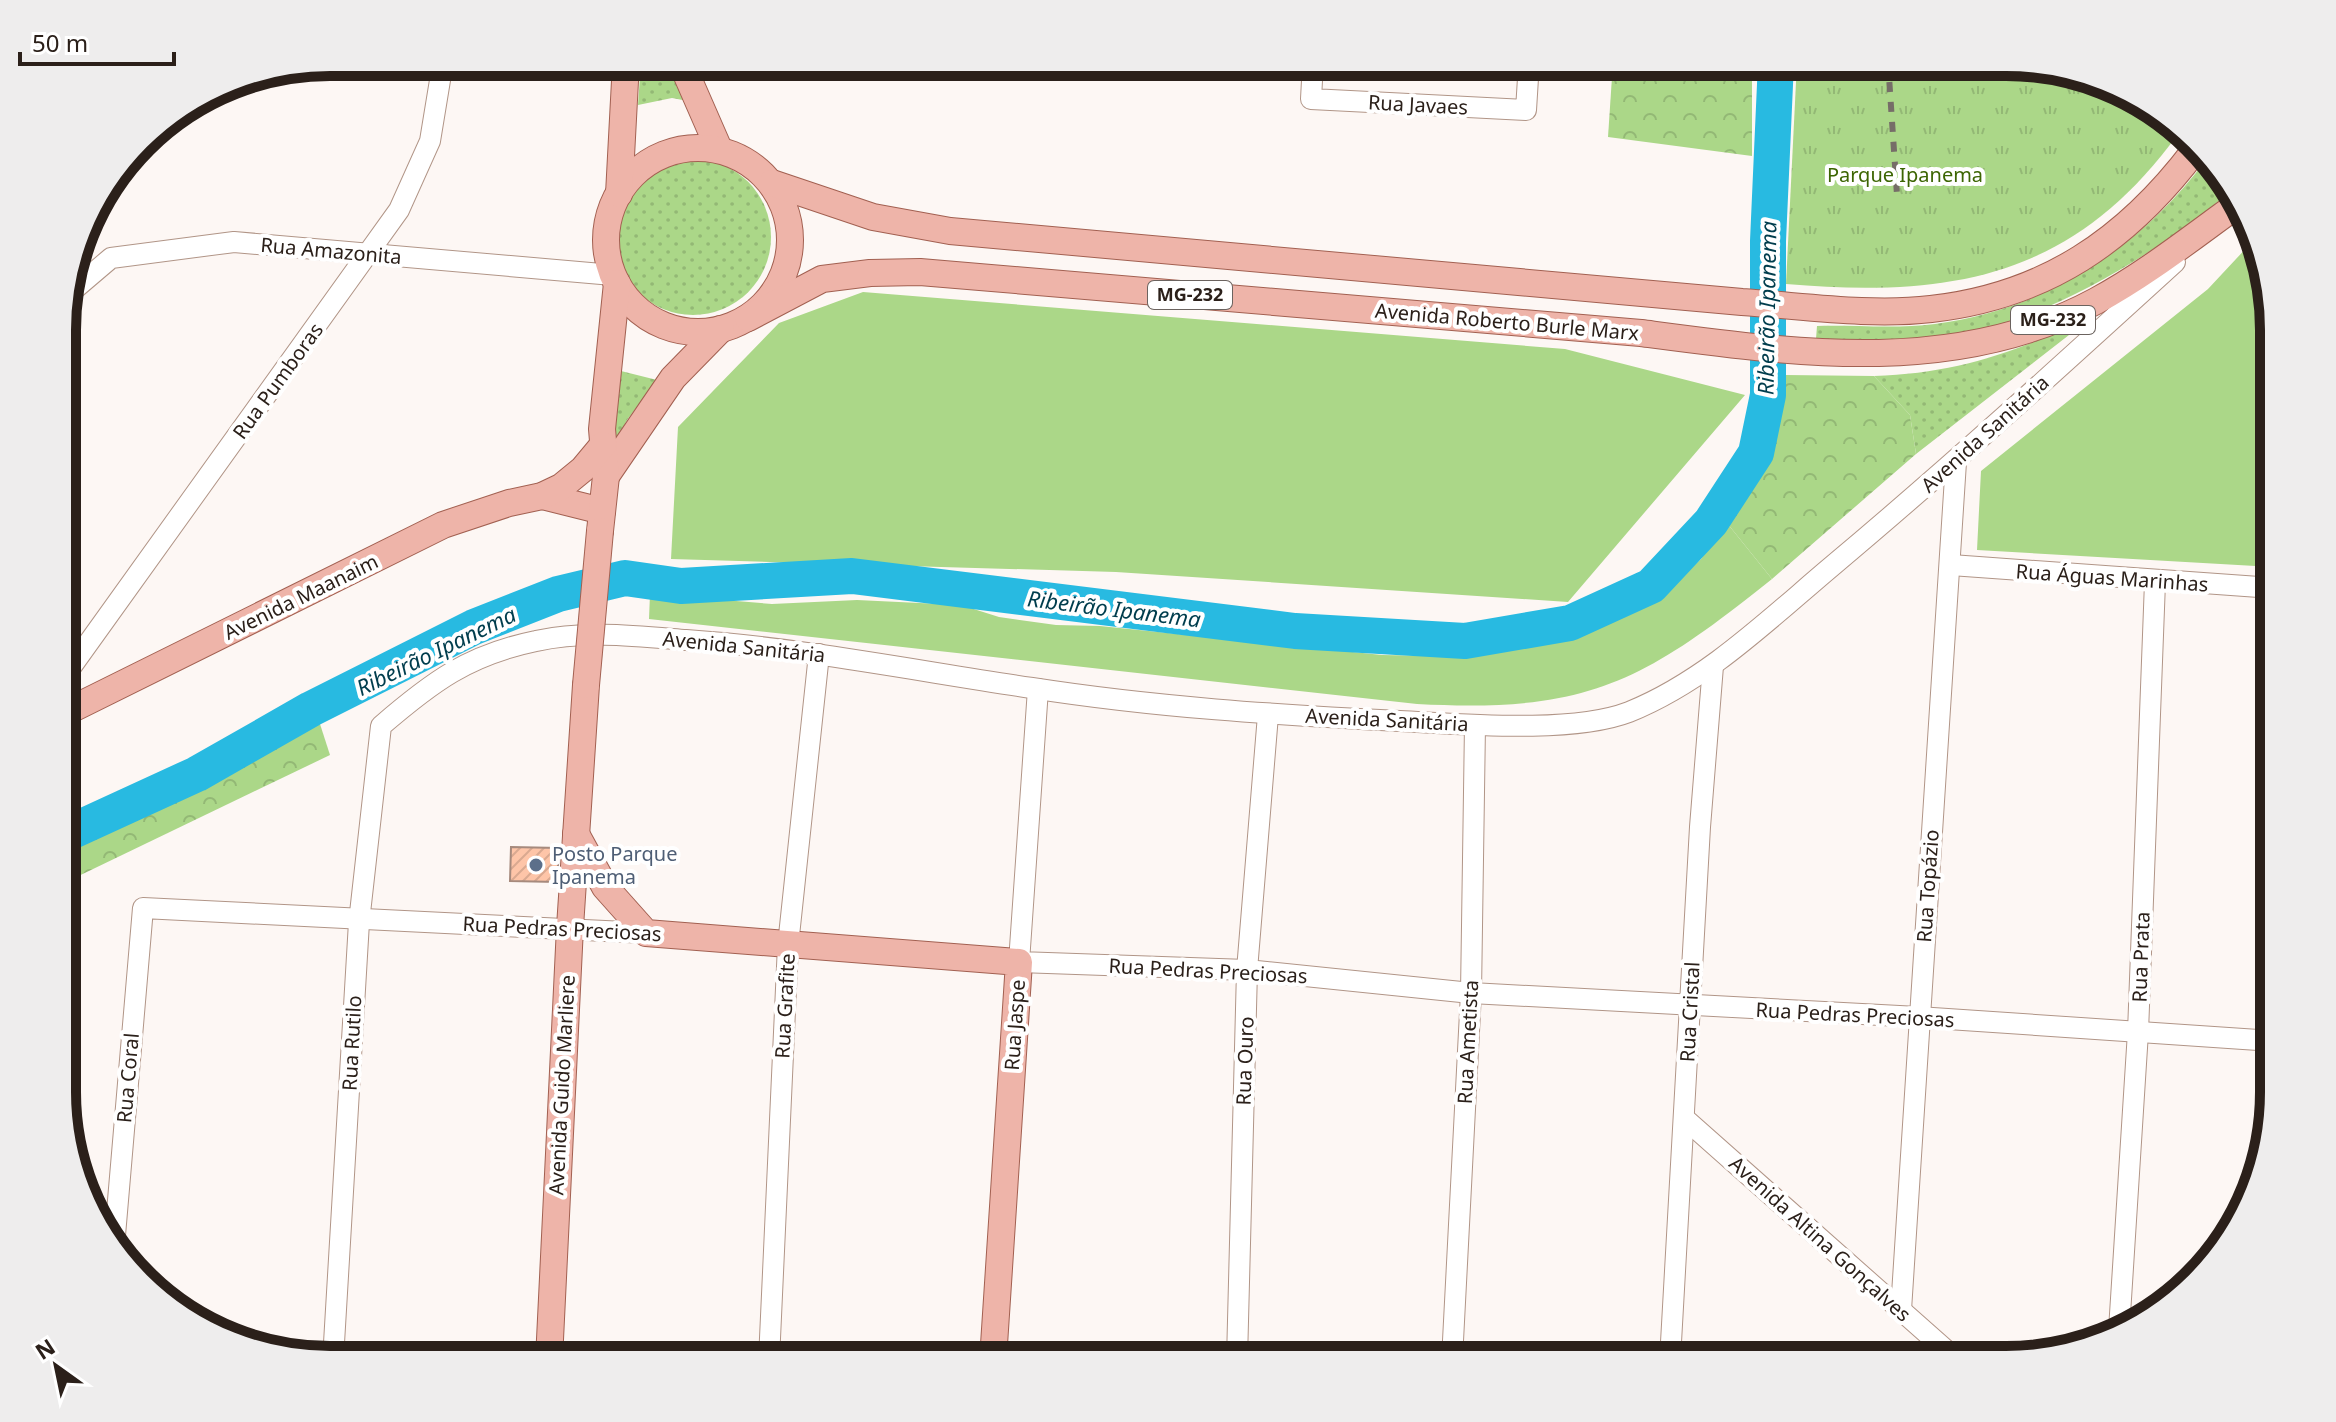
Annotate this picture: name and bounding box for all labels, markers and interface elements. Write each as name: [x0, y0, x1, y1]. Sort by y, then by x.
scale bar: [20, 16, 174, 66]
text: 50 m: [32, 26, 88, 59]
street label: Rua Javaes: [1367, 88, 1469, 121]
park label: Parque Ipanema: [1827, 161, 1983, 188]
water label: Ribeirão Ipanema: [1749, 220, 1783, 395]
street label: Rua Amazonita: [259, 231, 403, 270]
road number: MG-232: [1148, 281, 1232, 309]
street label: Avenida Roberto Burle Marx: [1374, 297, 1641, 347]
road number: MG-232: [2011, 306, 2095, 334]
street label: Rua Pumboras: [226, 317, 329, 444]
street label: Avenida Sanitária: [1915, 369, 2054, 498]
street label: Avenida Maanaim: [219, 547, 382, 646]
street label: Rua Águas Marinhas: [2015, 557, 2209, 598]
water label: Ribeirão Ipanema: [1026, 582, 1203, 634]
water label: Ribeirão Ipanema: [351, 598, 521, 702]
street label: Avenida Sanitária: [661, 625, 827, 668]
street label: Avenida Sanitária: [1305, 702, 1469, 737]
street label: Rua Topázio: [1910, 829, 1945, 943]
place label: Posto Parque Ipanema: [552, 840, 677, 890]
marker: Posto Parque Ipanema: [527, 856, 545, 874]
street label: Rua Pedras Preciosas: [462, 910, 662, 947]
street label: Rua Prata: [2125, 911, 2156, 1003]
street label: Rua Pedras Preciosas: [1108, 952, 1308, 989]
street label: Rua Grafite: [768, 953, 801, 1059]
street label: Rua Cristal: [1673, 961, 1706, 1063]
street label: Avenida Guido Marliere: [542, 974, 581, 1196]
street label: Rua Jaspe: [998, 979, 1031, 1071]
street label: Rua Ametista: [1451, 979, 1484, 1105]
street label: Rua Rutilo: [336, 994, 367, 1091]
street label: Rua Pedras Preciosas: [1755, 996, 1955, 1033]
street label: Rua Ouro: [1229, 1016, 1260, 1106]
street label: Rua Coral: [110, 1032, 145, 1124]
street label: Avenida Altina Gonçalves: [1724, 1150, 1917, 1327]
north arrow: [16, 1326, 96, 1406]
text: N: [29, 1331, 60, 1366]

